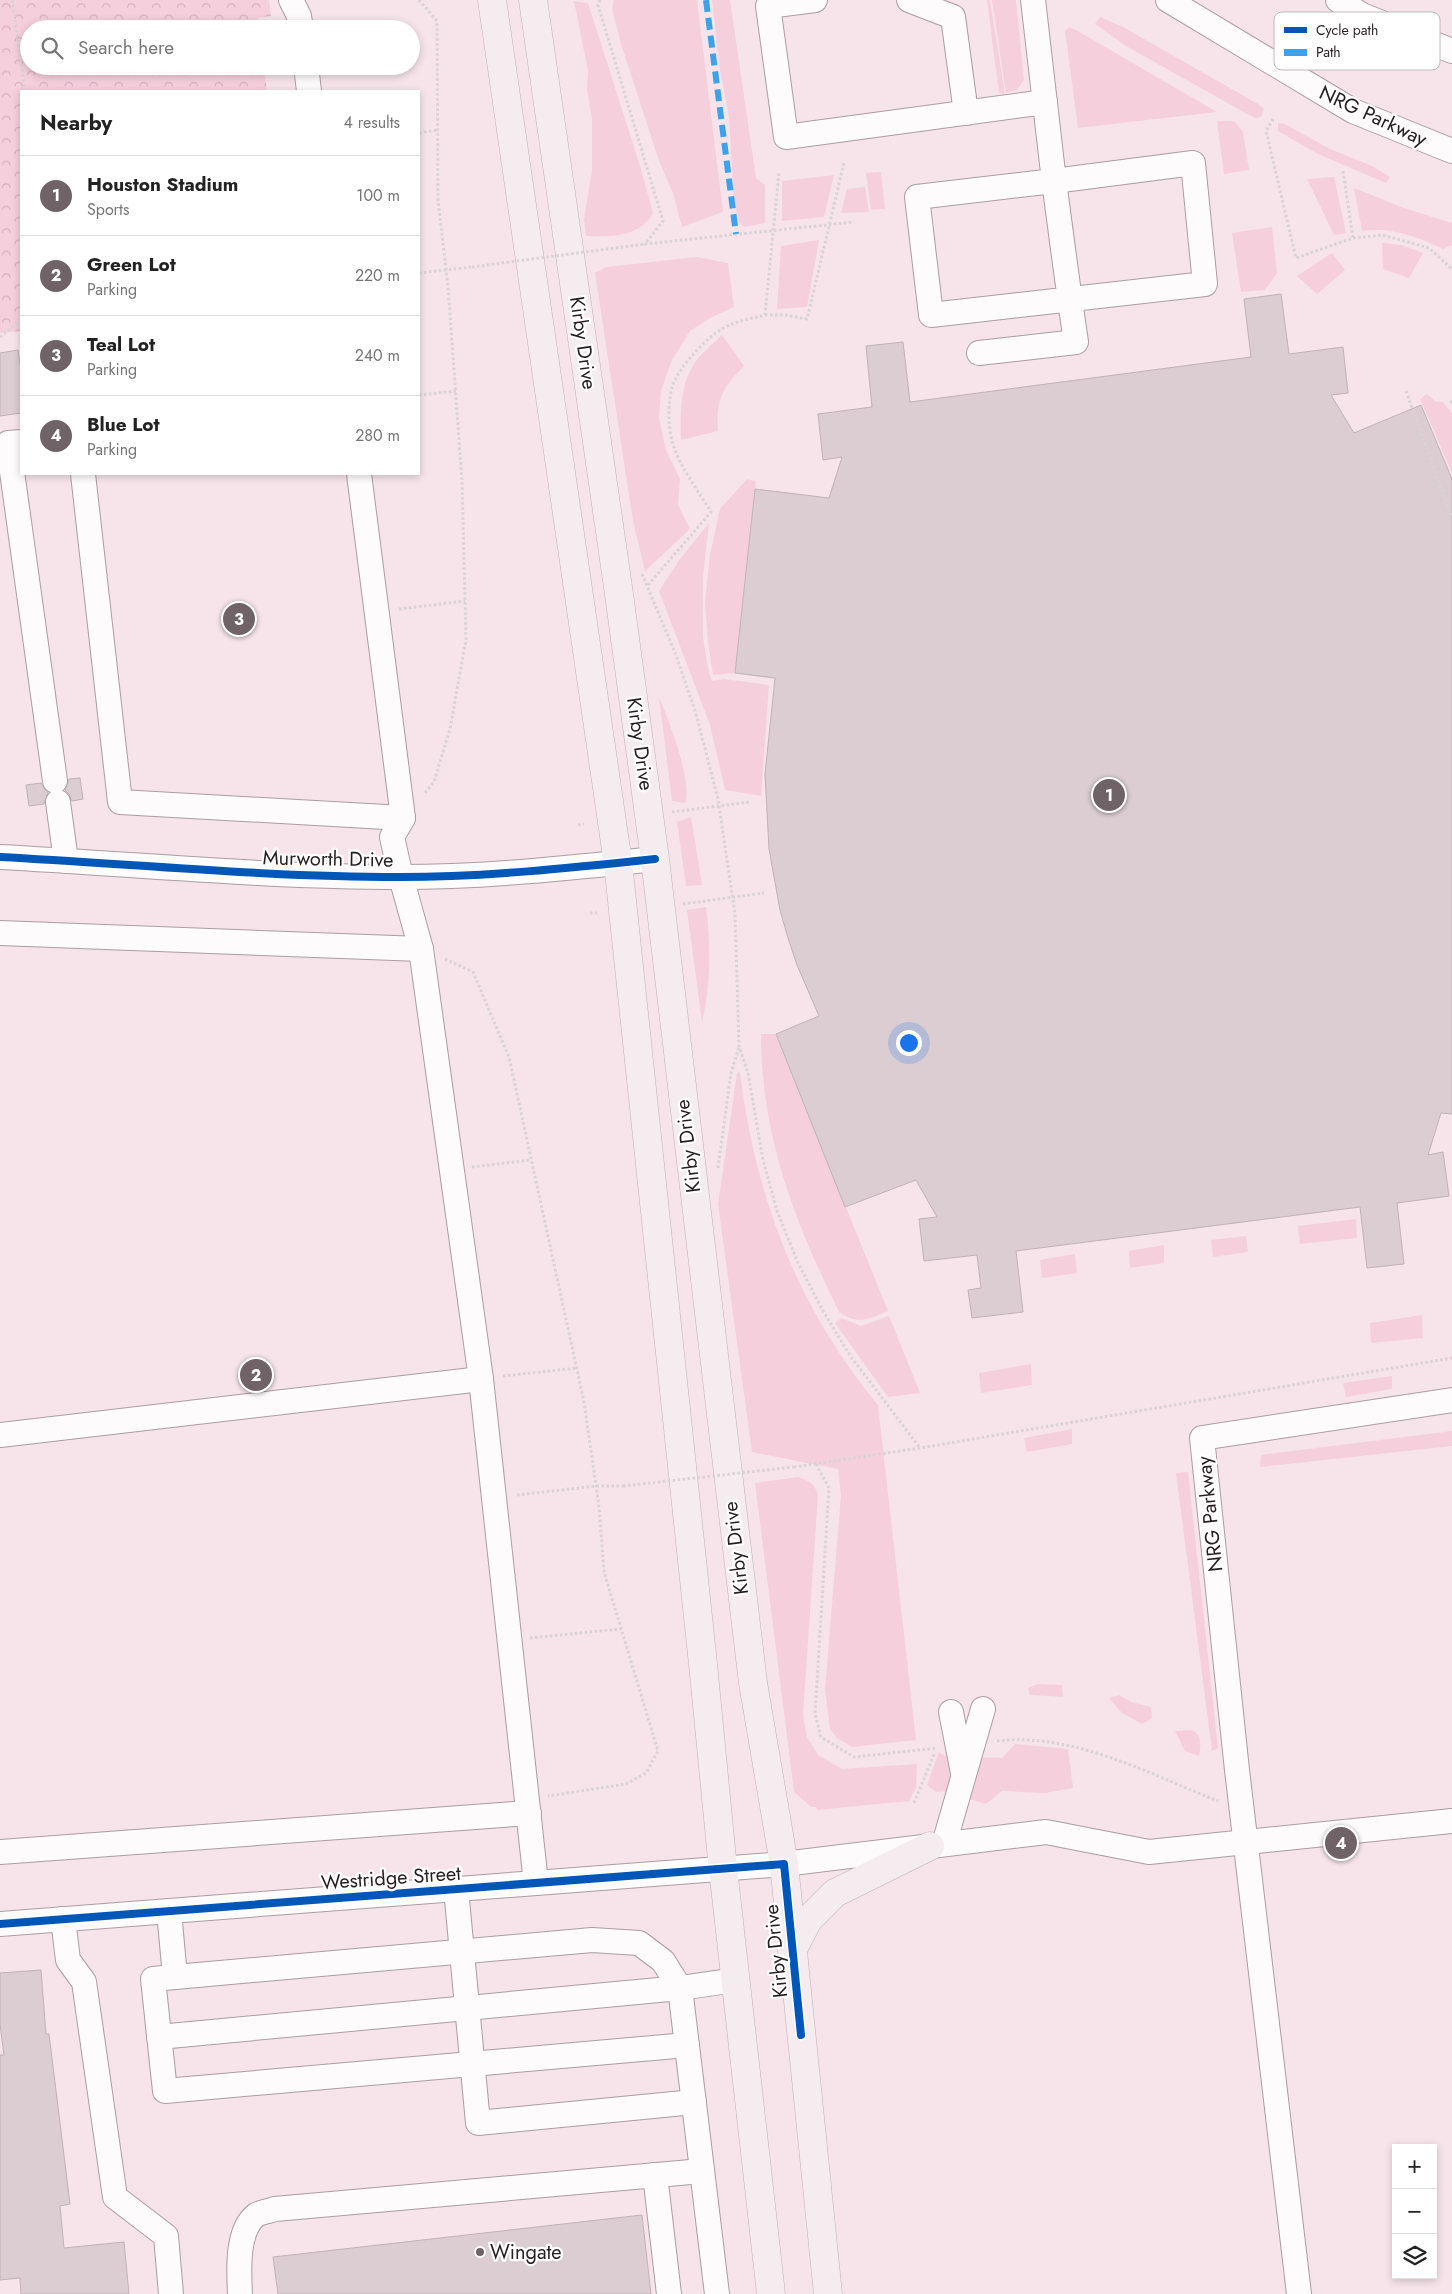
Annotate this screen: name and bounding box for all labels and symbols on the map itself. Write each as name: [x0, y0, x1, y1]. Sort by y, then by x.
legend: [1274, 12, 1440, 70]
text: Cycle path: [1316, 20, 1378, 40]
text: Path: [1316, 42, 1341, 62]
street label: NRG Parkway: [1314, 78, 1432, 154]
street label: Kirby Drive: [562, 295, 604, 391]
pin: 3: [223, 600, 255, 638]
street label: Kirby Drive: [619, 696, 661, 792]
pin: 1: [1093, 776, 1125, 814]
street label: Murworth Drive: [262, 843, 394, 875]
your location: [896, 1030, 922, 1056]
street label: Kirby Drive: [668, 1098, 708, 1194]
pin: 2: [240, 1356, 272, 1394]
street label: NRG Parkway: [1189, 1455, 1230, 1573]
street label: Kirby Drive: [716, 1500, 756, 1596]
pin: 4: [1325, 1824, 1357, 1862]
street label: Westridge Street: [320, 1859, 462, 1897]
street label: Kirby Drive: [757, 1903, 795, 1999]
place label: Wingate: [490, 2238, 562, 2267]
marker: Wingate: [474, 2246, 486, 2258]

